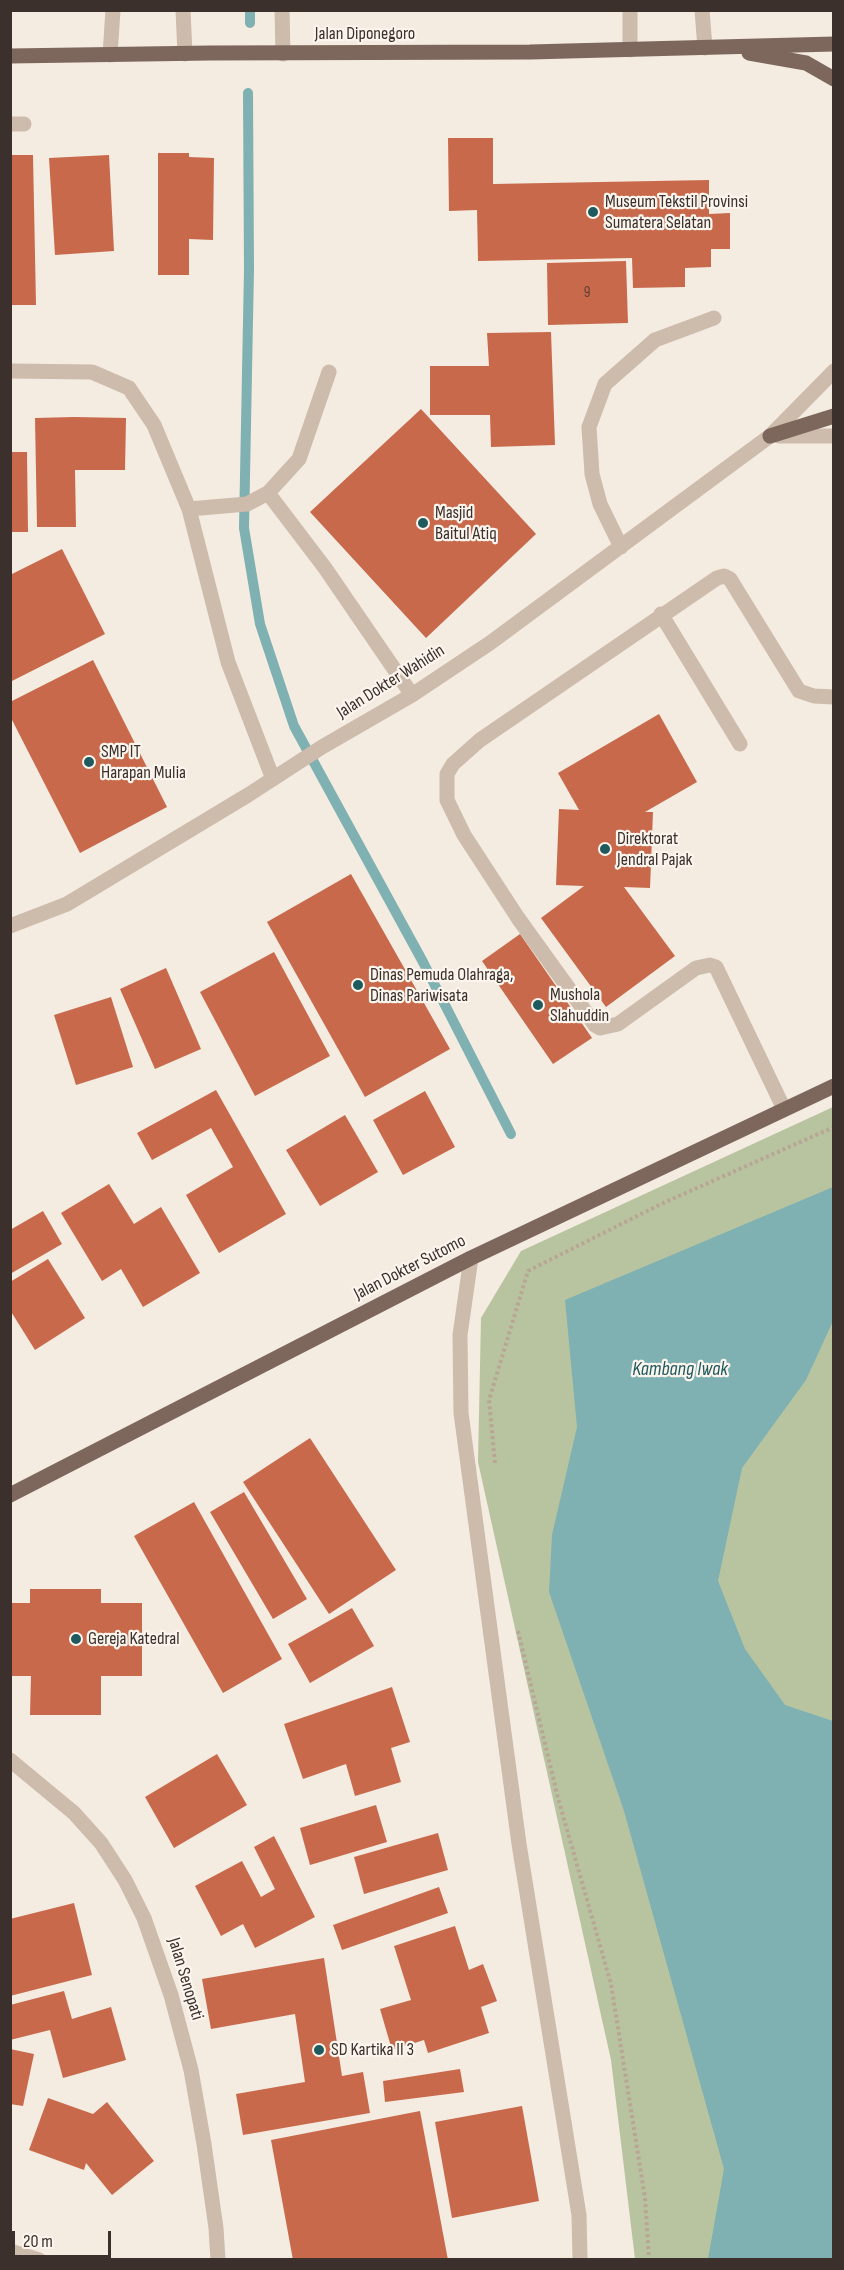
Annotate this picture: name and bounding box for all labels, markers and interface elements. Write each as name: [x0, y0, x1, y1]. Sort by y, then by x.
street label: Jalan Diponegoro: [315, 23, 415, 45]
place label: Museum Tekstil Provinsi Sumatera Selatan: [605, 191, 748, 234]
marker: Museum Tekstil Provinsi Sumatera Selatan: [586, 205, 600, 219]
house number: 9: [584, 284, 590, 302]
place label: Masjid Baitul Atiq: [435, 502, 497, 544]
marker: Masjid Baitul Atiq: [416, 516, 430, 530]
street label: Jalan Dokter Wahidin: [333, 640, 449, 724]
place label: SMP IT Harapan Mulia: [101, 741, 186, 783]
marker: SMP IT Harapan Mulia: [82, 755, 96, 769]
place label: Direktorat Jendral Pajak: [617, 828, 692, 870]
marker: Direktorat Jendral Pajak: [598, 842, 612, 856]
place label: Dinas Pemuda Olahraga, Dinas Pariwisata: [370, 964, 513, 1006]
marker: Dinas Pemuda Olahraga, Dinas Pariwisata: [351, 978, 365, 992]
place label: Mushola Slahuddin: [550, 984, 609, 1026]
marker: Mushola Slahuddin: [531, 998, 545, 1012]
street label: Jalan Dokter Sutomo: [351, 1231, 469, 1305]
water label: Kambang Iwak: [632, 1358, 728, 1382]
place label: Gereja Katedral: [88, 1628, 180, 1650]
marker: Gereja Katedral: [69, 1632, 83, 1646]
street label: Jalan Senopati: [162, 1935, 208, 2023]
place label: SD Kartika II 3: [331, 2039, 414, 2061]
marker: SD Kartika II 3: [312, 2043, 326, 2057]
scale bar: [15, 2219, 114, 2257]
text: 20 m: [23, 2231, 53, 2252]

